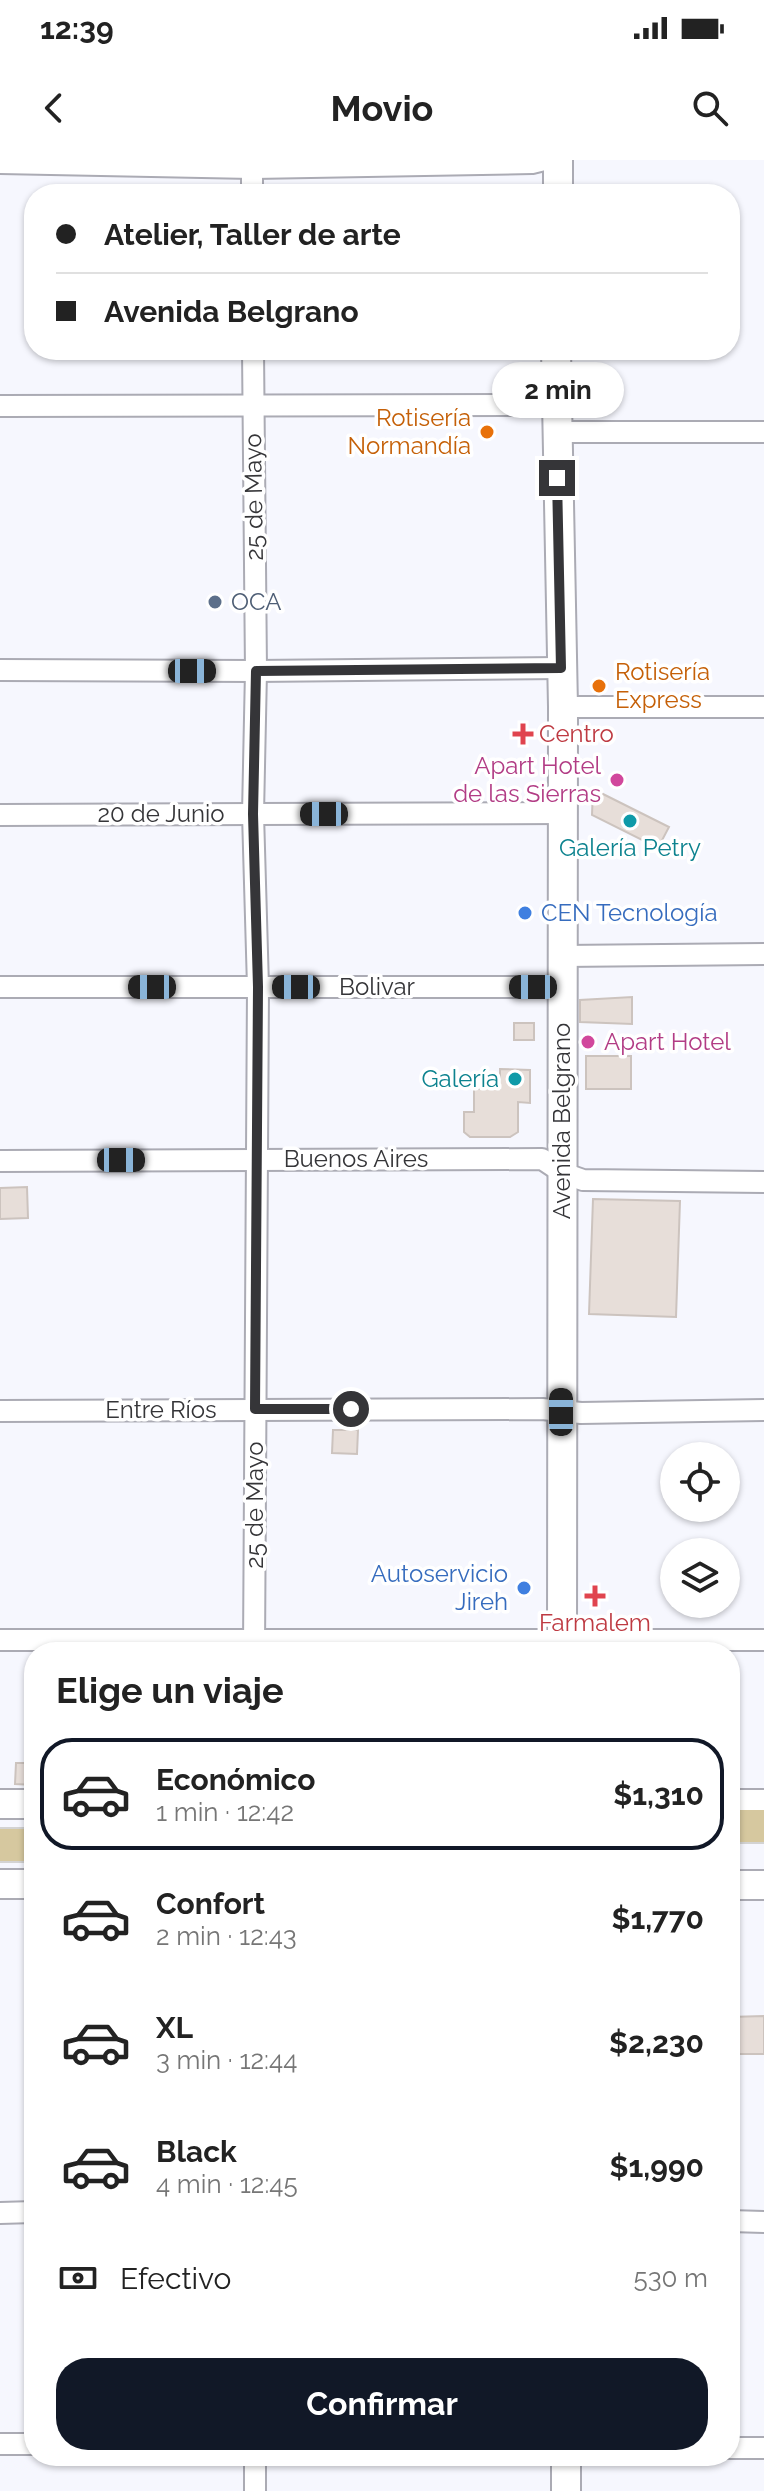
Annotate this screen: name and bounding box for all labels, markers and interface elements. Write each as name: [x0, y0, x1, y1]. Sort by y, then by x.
text: 12:39: [40, 11, 114, 46]
icon: back: [32, 86, 76, 130]
icon: search: [688, 86, 732, 130]
text: Movio: [331, 87, 433, 129]
text: Atelier, Taller de arte: [104, 217, 401, 252]
text: Avenida Belgrano: [104, 294, 359, 329]
callout: 2 min: [491, 362, 623, 418]
text: 2 min: [524, 375, 592, 405]
place label: Rotisería Normandía: [348, 403, 471, 460]
marker: Rotisería Normandía: [478, 423, 496, 441]
street label: 25 de Mayo: [238, 433, 269, 561]
route end: [539, 460, 575, 496]
place label: OCA: [231, 587, 281, 616]
marker: OCA: [206, 593, 224, 611]
place label: Rotisería Express: [615, 657, 710, 714]
car: [168, 659, 216, 683]
marker: Rotisería Express: [590, 677, 608, 695]
place label: Centro: [539, 719, 614, 748]
marker: Centro: [514, 725, 532, 743]
place label: Apart Hotel de las Sierras: [453, 751, 601, 808]
marker: Apart Hotel de las Sierras: [608, 771, 626, 789]
street label: 20 de Junio: [98, 799, 225, 828]
car: [300, 802, 348, 826]
marker: Galería Petry: [621, 812, 639, 830]
place label: Galería Petry: [559, 833, 701, 862]
place label: CEN Tecnología: [541, 898, 717, 927]
marker: CEN Tecnología: [516, 904, 534, 922]
street label: Bolivar: [339, 972, 416, 1001]
car: [128, 975, 176, 999]
car: [272, 975, 320, 999]
car: [509, 975, 557, 999]
street label: Avenida Belgrano: [547, 1023, 576, 1219]
place label: Apart Hotel: [604, 1027, 731, 1056]
marker: Apart Hotel: [579, 1033, 597, 1051]
place label: Galería: [421, 1064, 499, 1093]
marker: Galería: [506, 1070, 524, 1088]
street label: Buenos Aires: [284, 1144, 428, 1173]
car: [97, 1148, 145, 1172]
car: [549, 1388, 573, 1436]
route start: [333, 1391, 369, 1427]
street label: Entre Ríos: [105, 1395, 217, 1424]
street label: 25 de Mayo: [240, 1441, 269, 1569]
map controls: [660, 1442, 740, 1618]
button: locate: [660, 1442, 740, 1522]
button: layers: [660, 1538, 740, 1618]
place label: Autoservicio Jireh: [371, 1559, 508, 1616]
marker: Autoservicio Jireh: [515, 1579, 533, 1597]
marker: Farmalem: [586, 1587, 604, 1605]
place label: Farmalem: [539, 1608, 651, 1637]
text: Elige un viaje: [56, 1669, 284, 1711]
icon: car: [60, 1758, 132, 1830]
text: Económico: [156, 1762, 316, 1797]
text: $1,310: [613, 1777, 704, 1812]
text: 1 min · 12:42: [156, 1797, 294, 1827]
icon: car: [60, 1882, 132, 1954]
text: Confort: [156, 1886, 265, 1921]
text: $1,770: [612, 1901, 704, 1936]
text: 2 min · 12:43: [156, 1921, 297, 1951]
icon: car: [60, 2006, 132, 2078]
text: XL: [156, 2010, 193, 2045]
text: $2,230: [609, 2025, 704, 2060]
text: 3 min · 12:44: [156, 2045, 297, 2075]
icon: car: [60, 2130, 132, 2202]
text: Black: [156, 2134, 237, 2169]
text: $1,990: [609, 2149, 704, 2184]
text: 4 min · 12:45: [156, 2169, 298, 2199]
icon: cash: [56, 2256, 100, 2300]
text: Efectivo: [120, 2261, 231, 2296]
text: 530 m: [634, 2263, 708, 2293]
button: Confirmar: [56, 2358, 708, 2450]

